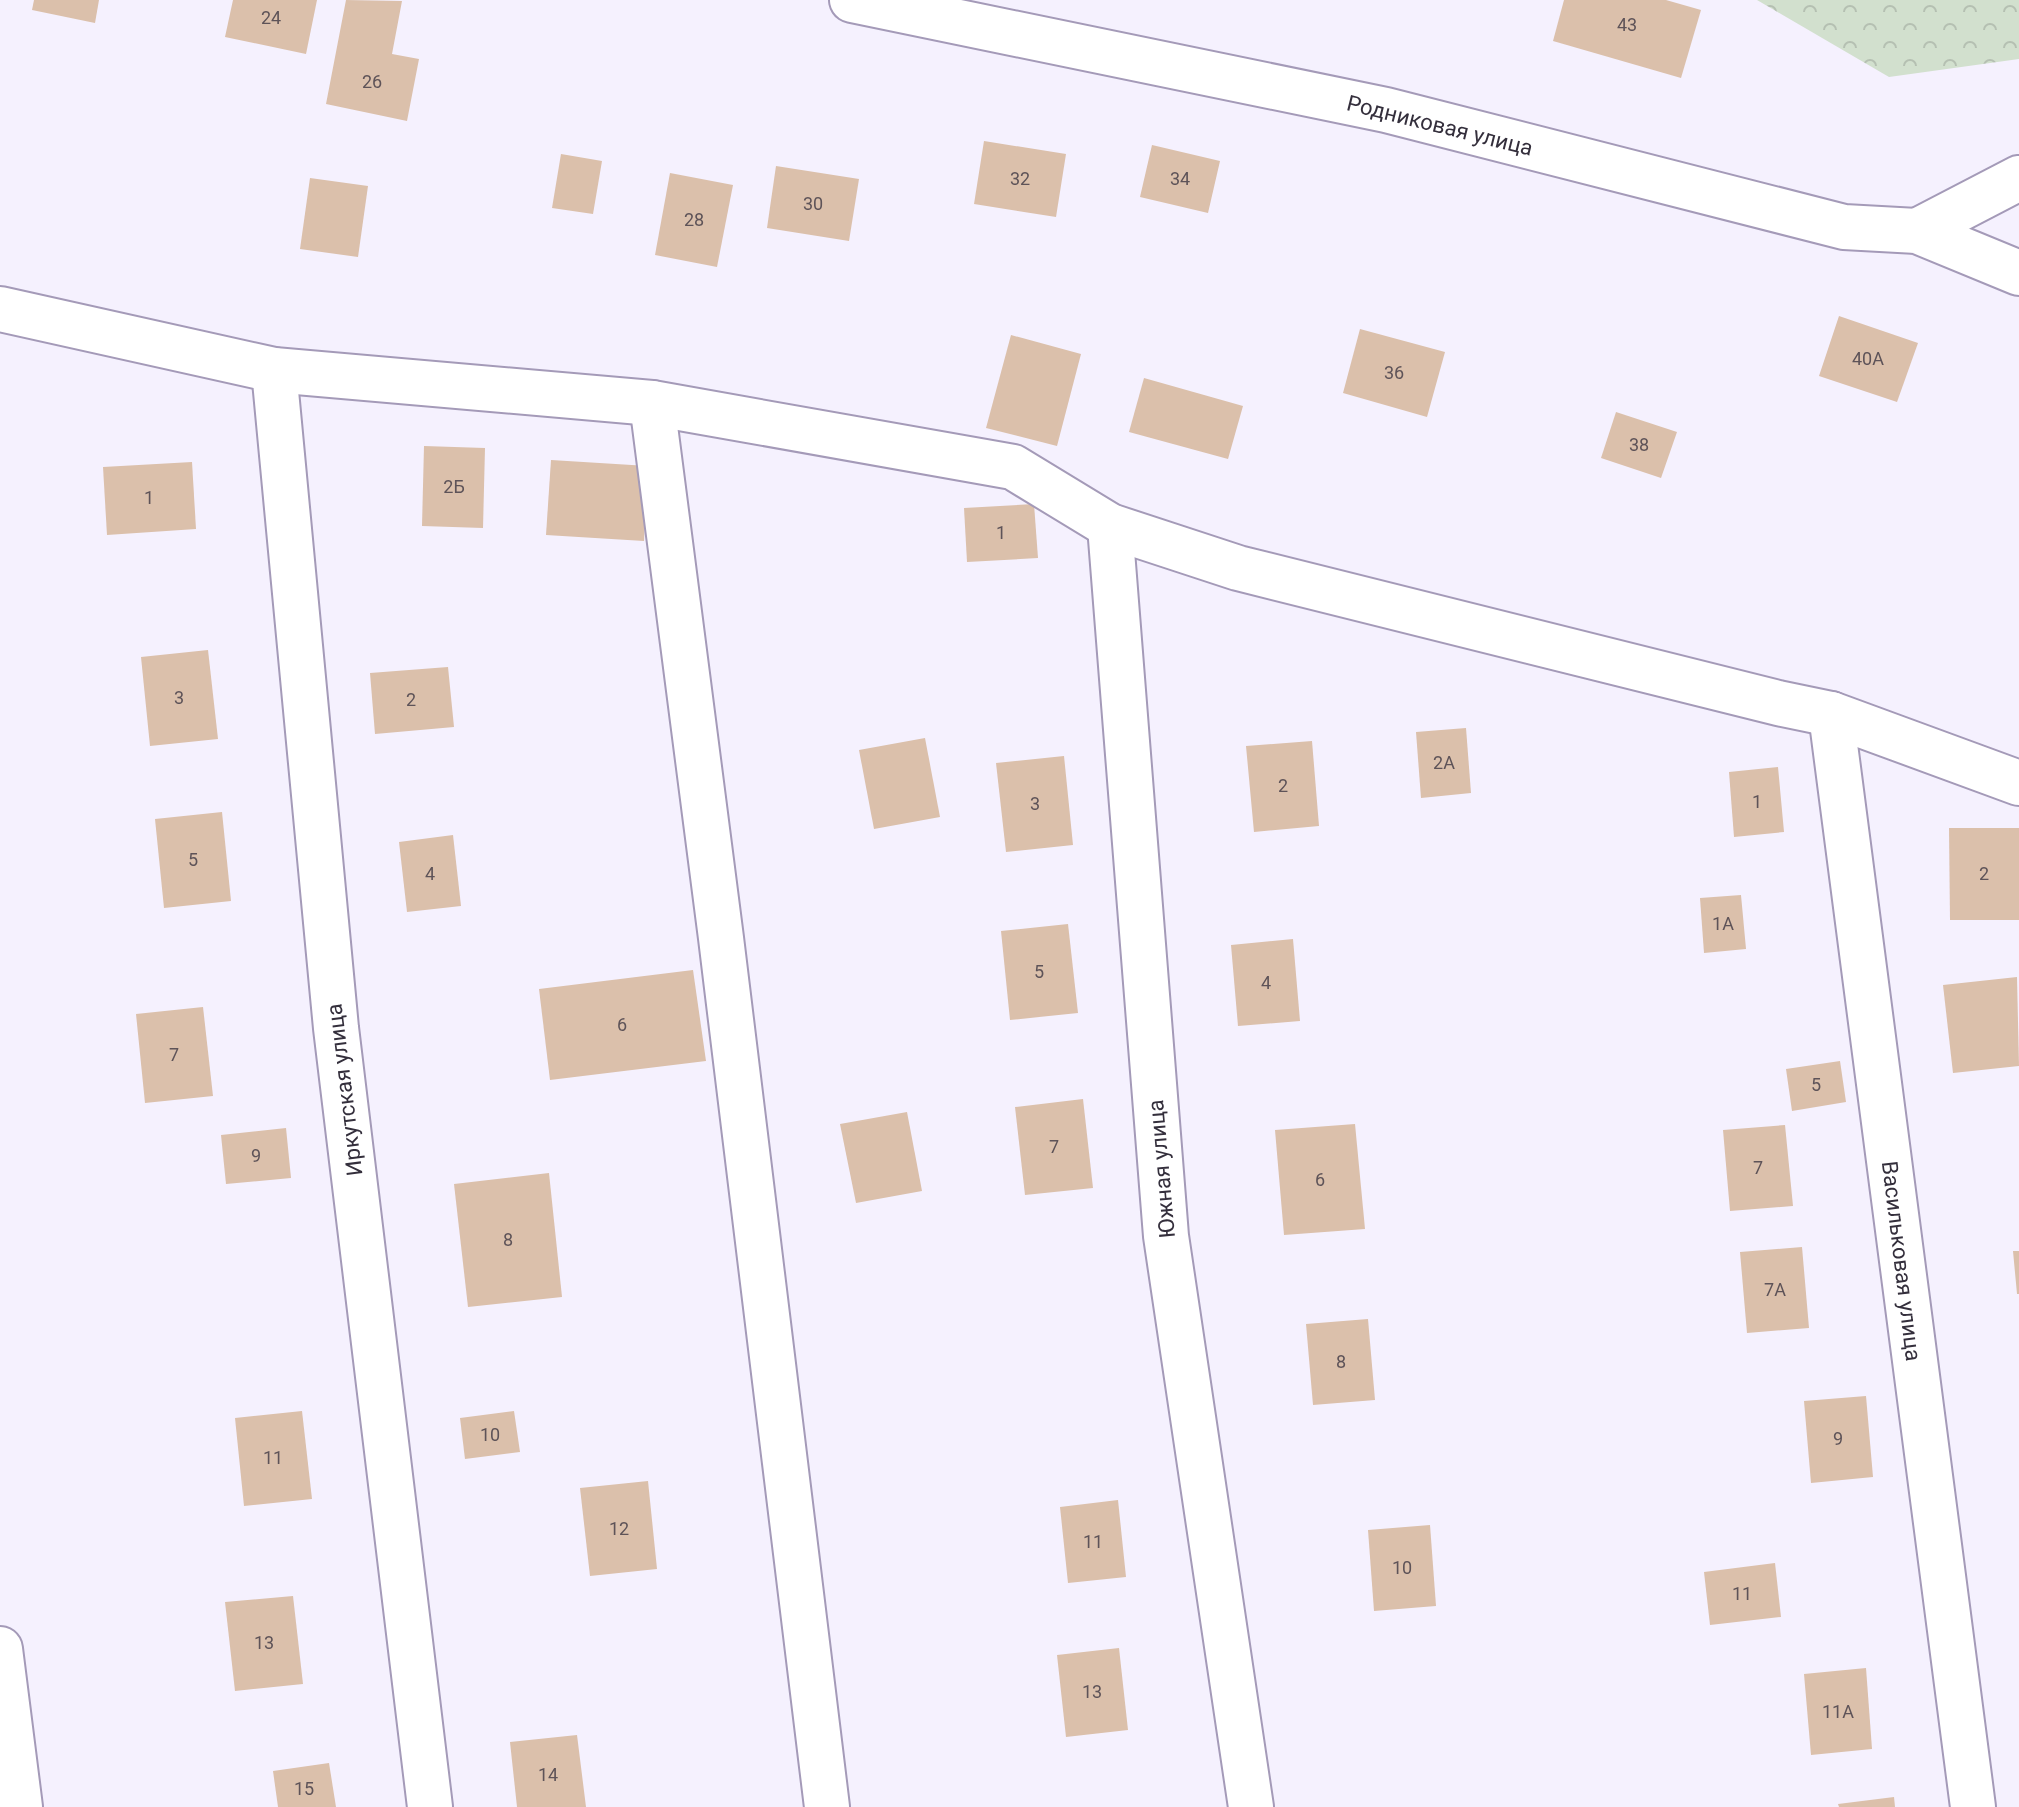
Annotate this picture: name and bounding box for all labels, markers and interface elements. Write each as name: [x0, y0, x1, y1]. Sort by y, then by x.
house number: 24: [261, 7, 281, 28]
house number: 43: [1617, 14, 1637, 35]
house number: 26: [362, 71, 382, 92]
street label: Родниковая улица: [1344, 90, 1535, 161]
house number: 32: [1010, 168, 1030, 189]
house number: 34: [1170, 168, 1190, 189]
house number: 30: [803, 193, 823, 214]
house number: 28: [684, 209, 704, 230]
house number: 40А: [1852, 348, 1884, 369]
house number: 36: [1384, 362, 1404, 383]
house number: 38: [1629, 434, 1649, 455]
house number: 2Б: [443, 476, 465, 497]
house number: 1: [144, 487, 154, 508]
house number: 1: [996, 522, 1006, 543]
house number: 3: [174, 687, 184, 708]
house number: 2: [406, 689, 416, 710]
house number: 2А: [1433, 752, 1455, 773]
house number: 2: [1278, 775, 1288, 796]
house number: 1: [1752, 791, 1762, 812]
house number: 3: [1030, 793, 1040, 814]
house number: 5: [188, 849, 198, 870]
house number: 4: [425, 863, 435, 884]
house number: 2: [1979, 863, 1989, 884]
house number: 1А: [1712, 913, 1734, 934]
house number: 5: [1034, 961, 1044, 982]
house number: 4: [1261, 972, 1271, 993]
street label: Иркутская улица: [322, 1002, 367, 1178]
house number: 6: [617, 1014, 627, 1035]
house number: 7: [169, 1044, 179, 1065]
house number: 5: [1811, 1074, 1821, 1095]
street label: Южная улица: [1143, 1099, 1180, 1239]
house number: 7: [1049, 1136, 1059, 1157]
house number: 9: [251, 1145, 261, 1166]
house number: 7: [1753, 1157, 1763, 1178]
street label: Васильковая улица: [1877, 1160, 1926, 1362]
house number: 6: [1315, 1169, 1325, 1190]
house number: 8: [503, 1229, 513, 1250]
house number: 7А: [1764, 1279, 1786, 1300]
house number: 8: [1336, 1351, 1346, 1372]
house number: 10: [480, 1424, 500, 1445]
house number: 9: [1833, 1428, 1843, 1449]
house number: 11: [263, 1447, 283, 1468]
house number: 12: [609, 1518, 629, 1539]
house number: 11: [1083, 1531, 1103, 1552]
house number: 10: [1392, 1557, 1412, 1578]
house number: 11: [1732, 1583, 1752, 1604]
house number: 13: [254, 1632, 274, 1653]
house number: 13: [1082, 1681, 1102, 1702]
house number: 11А: [1822, 1701, 1854, 1722]
house number: 14: [538, 1764, 558, 1785]
house number: 15: [294, 1778, 314, 1799]

